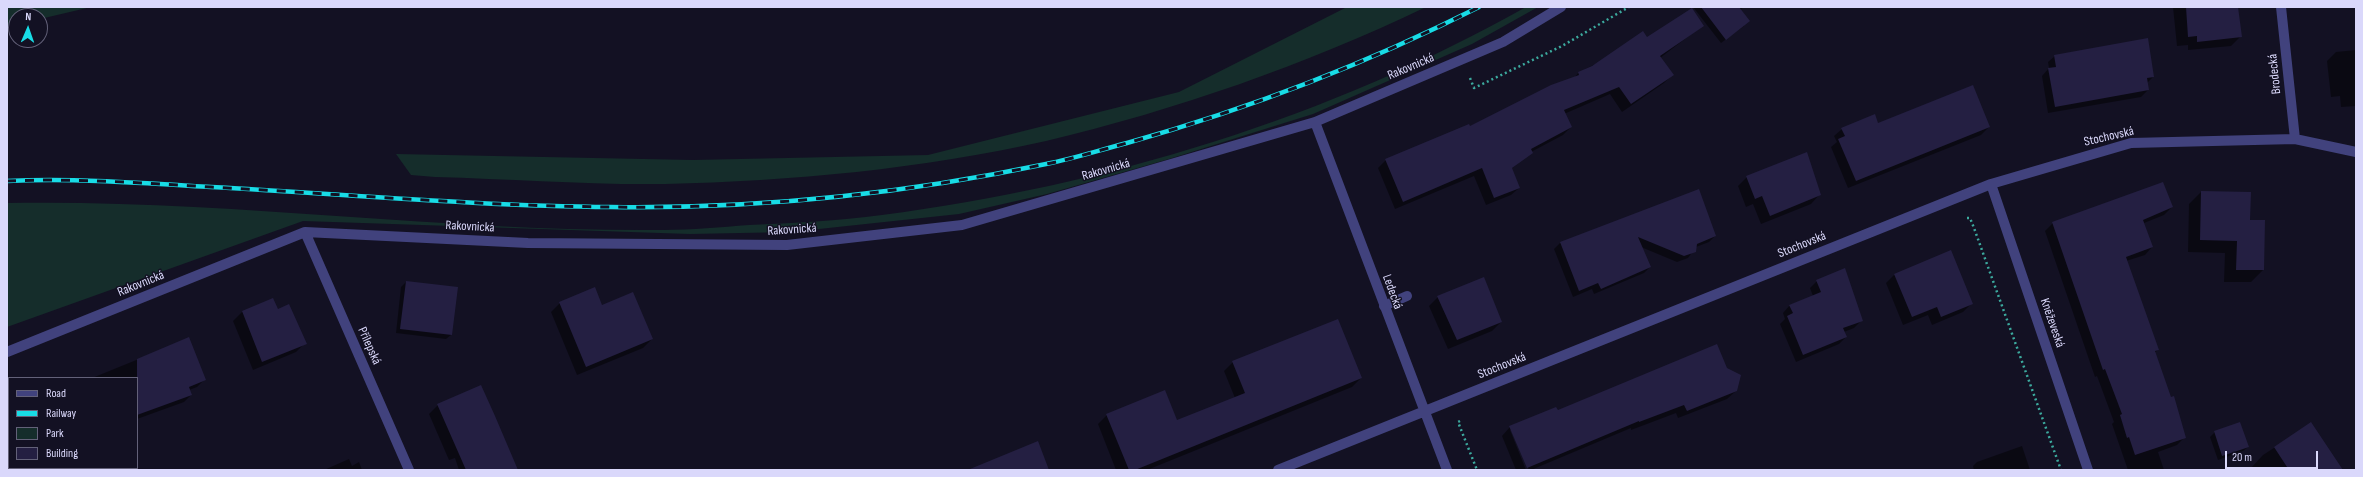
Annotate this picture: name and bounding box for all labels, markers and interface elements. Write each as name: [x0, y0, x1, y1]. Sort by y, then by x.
north arrow: [8, 8, 48, 48]
text: N: [25, 10, 32, 23]
street label: Rakovnická: [1385, 50, 1437, 84]
street label: Brodecká: [2265, 53, 2285, 95]
street label: Stochovská: [2083, 124, 2135, 150]
street label: Rakovnická: [1080, 156, 1132, 184]
street label: Rakovnická: [445, 218, 495, 236]
street label: Rakovnická: [767, 221, 817, 239]
street label: Stochovská: [1776, 228, 1828, 262]
street label: Rakovnická: [115, 268, 167, 300]
street label: Ledecká: [1379, 273, 1405, 311]
street label: Kněževeská: [2036, 296, 2068, 350]
street label: Přílepská: [354, 325, 384, 367]
street label: Stochovská: [1476, 349, 1528, 383]
legend: [8, 377, 138, 469]
text: Road: [46, 386, 66, 401]
text: Railway: [46, 406, 76, 421]
text: Park: [46, 426, 64, 441]
scale bar: [2227, 443, 2320, 469]
text: Building: [46, 446, 78, 461]
text: 20 m: [2232, 450, 2252, 465]

